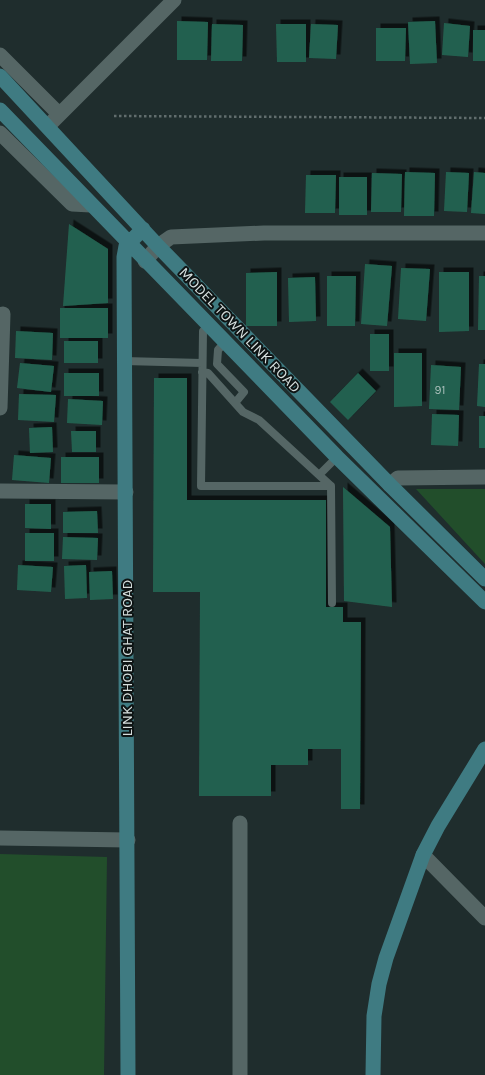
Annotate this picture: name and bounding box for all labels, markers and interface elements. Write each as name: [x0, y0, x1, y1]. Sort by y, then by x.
street label: MODEL TOWN LINK ROAD: [175, 264, 305, 396]
house number: 91: [435, 383, 445, 397]
street label: LINK DHOBI GHAT ROAD: [118, 580, 136, 737]

